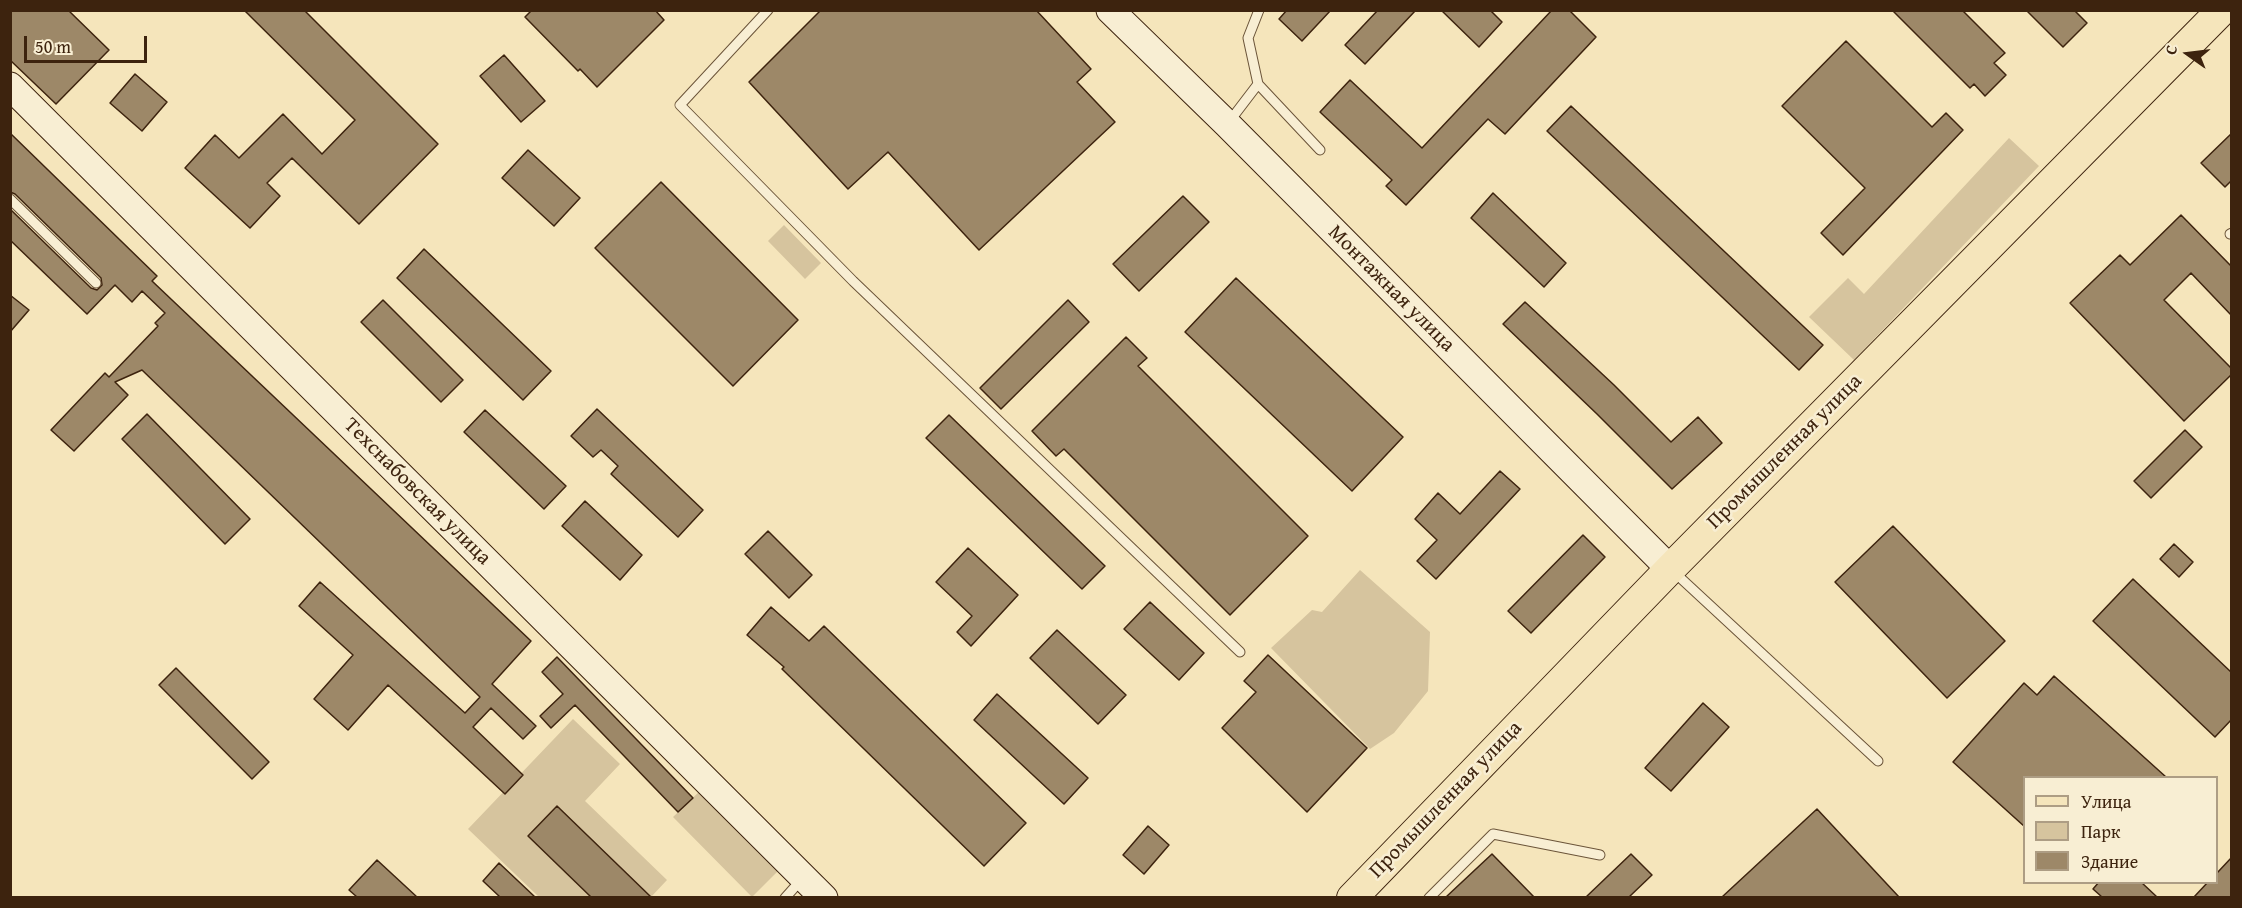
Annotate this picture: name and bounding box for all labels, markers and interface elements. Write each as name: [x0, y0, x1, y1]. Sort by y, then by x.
scale bar: [27, 24, 150, 62]
north arrow: [2158, 24, 2218, 84]
text: 50 m: [35, 33, 71, 60]
text: С: [2158, 42, 2183, 57]
street label: Монтажная улица: [1322, 220, 1460, 358]
street label: Промышленная улица: [1702, 369, 1868, 535]
street label: Техснабовская улица: [338, 413, 496, 571]
street label: Промышленная улица: [1364, 716, 1528, 884]
legend: [2023, 776, 2218, 884]
text: Улица: [2081, 788, 2131, 815]
text: Парк: [2081, 818, 2120, 845]
text: Здание: [2081, 848, 2138, 875]

